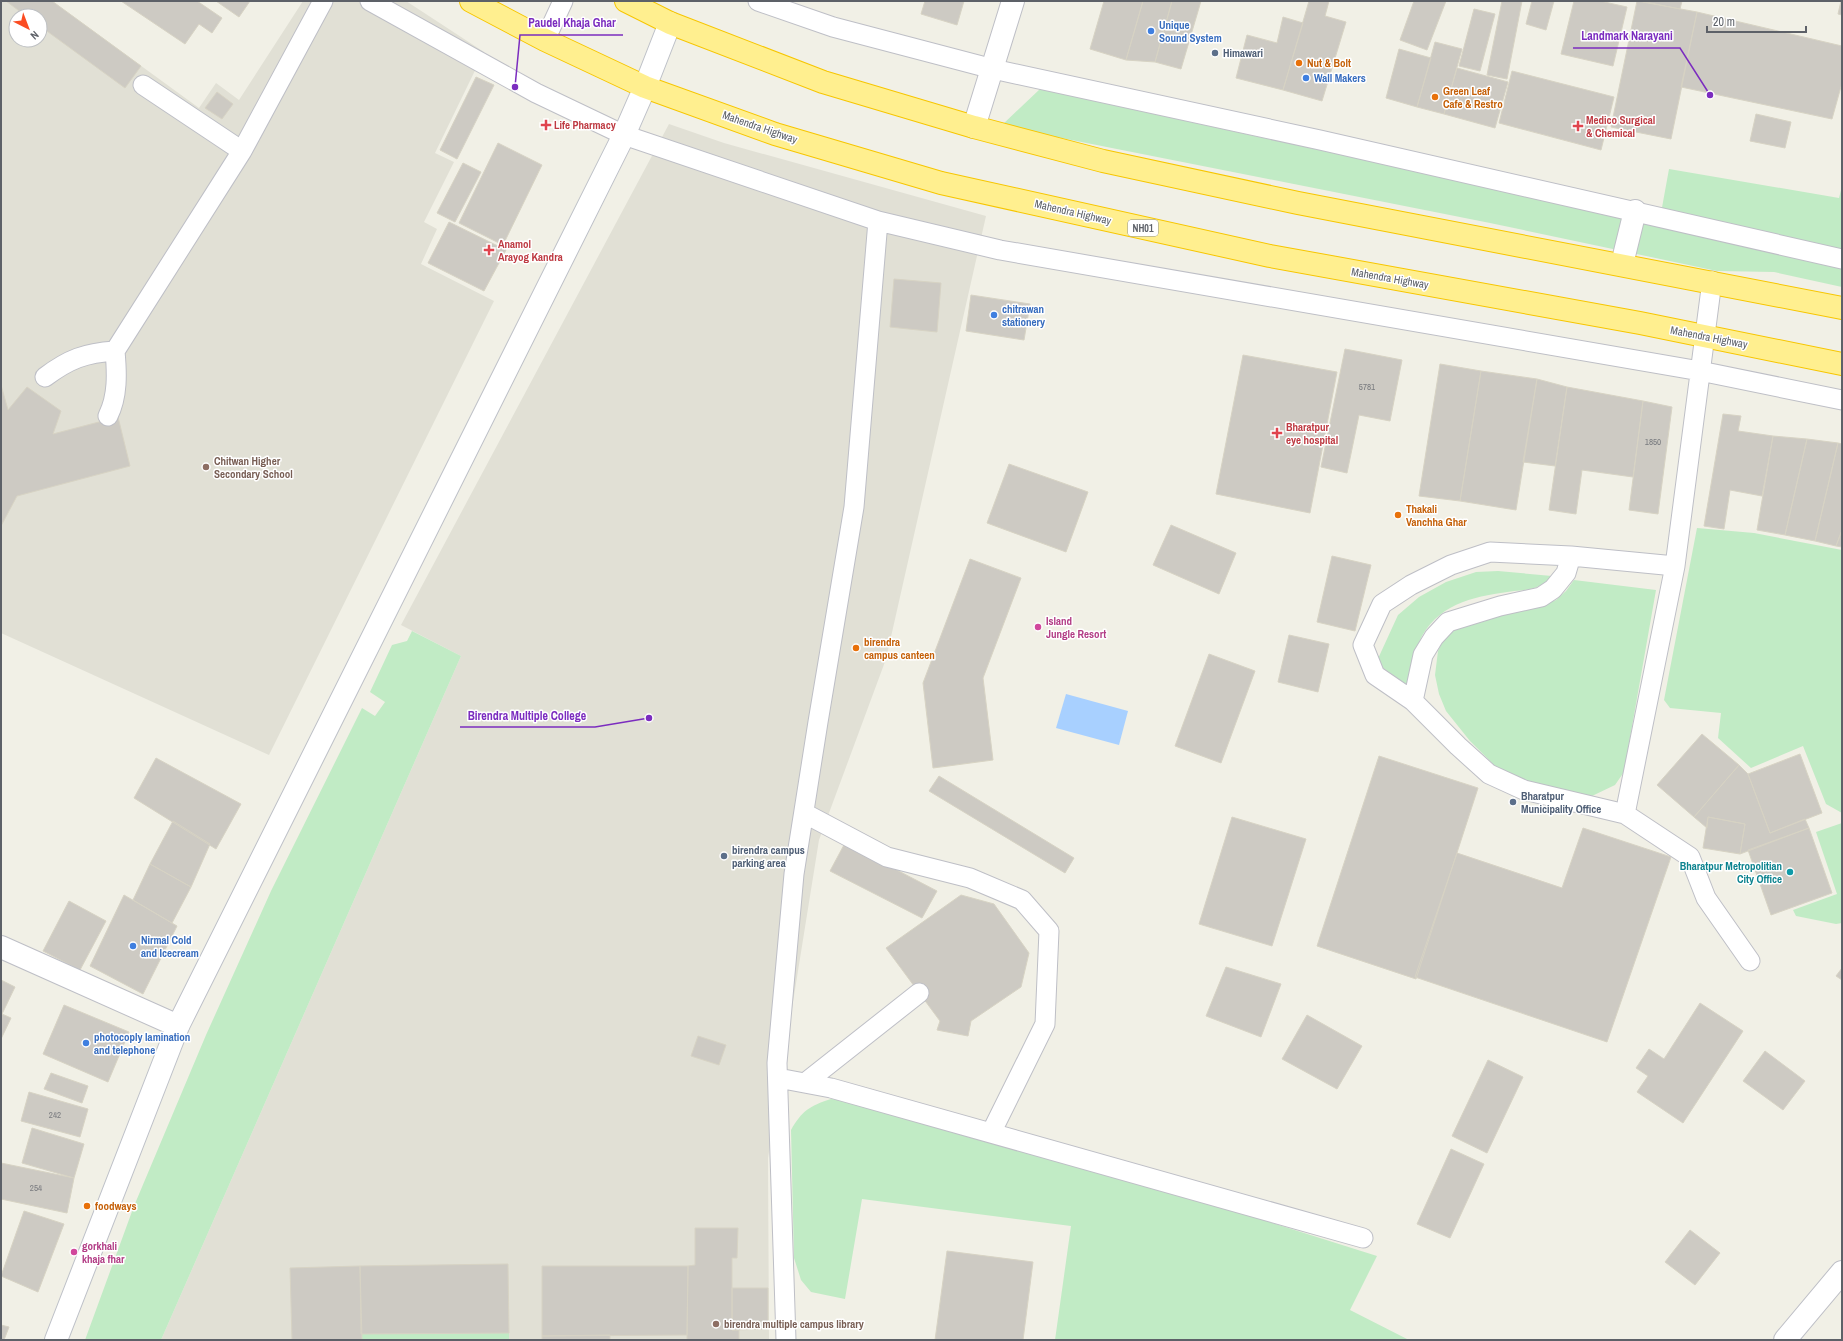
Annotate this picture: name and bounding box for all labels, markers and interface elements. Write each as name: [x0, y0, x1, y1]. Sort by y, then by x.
north arrow: [8, 8, 48, 48]
scale bar: [1707, 8, 1806, 34]
callout: Paudel Khaja Ghar: [520, 11, 623, 35]
text: 20 m: [1713, 14, 1735, 30]
text: Paudel Khaja Ghar: [528, 15, 616, 31]
place label: Unique Sound System: [1159, 18, 1222, 45]
callout: Landmark Narayani: [1573, 24, 1680, 48]
marker: Unique Sound System: [1146, 26, 1156, 36]
text: N: [28, 28, 42, 43]
text: Landmark Narayani: [1581, 28, 1673, 44]
place label: Himawari: [1223, 46, 1263, 60]
marker: Himawari: [1210, 48, 1220, 58]
place label: Nut & Bolt: [1307, 56, 1351, 70]
marker: Nut & Bolt: [1294, 58, 1304, 68]
place label: Wall Makers: [1314, 71, 1366, 85]
marker: Wall Makers: [1301, 73, 1311, 83]
place label: Green Leaf Cafe & Restro: [1443, 84, 1503, 111]
marker: Green Leaf Cafe & Restro: [1430, 92, 1440, 102]
street label: Mahendra Highway: [721, 108, 800, 147]
place label: Medico Surgical & Chemical: [1586, 113, 1655, 140]
place label: Life Pharmacy: [554, 118, 616, 132]
marker: Life Pharmacy: [541, 120, 551, 130]
marker: Medico Surgical & Chemical: [1573, 121, 1583, 131]
street label: Mahendra Highway: [1033, 196, 1113, 228]
road number: NH01: [1128, 220, 1158, 236]
place label: Anamol Arayog Kandra: [498, 237, 563, 264]
marker: Anamol Arayog Kandra: [483, 244, 495, 256]
street label: Mahendra Highway: [1350, 264, 1430, 292]
place label: chitrawan stationery: [1002, 302, 1045, 329]
marker: chitrawan stationery: [989, 310, 999, 320]
street label: Mahendra Highway: [1669, 323, 1749, 351]
house number: 5781: [1359, 381, 1375, 393]
place label: Bharatpur eye hospital: [1286, 420, 1338, 447]
marker: Bharatpur eye hospital: [1271, 427, 1283, 439]
house number: 1850: [1645, 436, 1661, 448]
place label: Chitwan Higher Secondary School: [214, 454, 293, 481]
marker: Chitwan Higher Secondary School: [201, 462, 211, 472]
place label: Thakali Vanchha Ghar: [1406, 502, 1467, 529]
marker: Thakali Vanchha Ghar: [1393, 510, 1403, 520]
place label: Island Jungle Resort: [1046, 614, 1106, 641]
marker: Island Jungle Resort: [1033, 622, 1043, 632]
place label: birendra campus canteen: [864, 635, 935, 662]
marker: birendra campus canteen: [851, 643, 861, 653]
callout: Birendra Multiple College: [460, 703, 595, 727]
text: Birendra Multiple College: [468, 708, 587, 724]
place label: Bharatpur Municipality Office: [1521, 789, 1601, 816]
marker: Bharatpur Municipality Office: [1508, 797, 1518, 807]
place label: birendra campus parking area: [732, 843, 805, 870]
marker: birendra campus parking area: [719, 851, 729, 861]
place label: Bharatpur Metropolitian City Office: [1680, 859, 1782, 886]
marker: Bharatpur Metropolitian City Office: [1785, 867, 1795, 877]
place label: Nirmal Cold and Icecream: [141, 933, 199, 960]
marker: Nirmal Cold and Icecream: [128, 941, 138, 951]
place label: photocoply lamination and telephone: [94, 1030, 190, 1057]
marker: photocoply lamination and telephone: [81, 1038, 91, 1048]
house number: 242: [49, 1109, 61, 1121]
house number: 254: [30, 1182, 42, 1194]
place label: foodways: [95, 1199, 137, 1213]
marker: foodways: [82, 1201, 92, 1211]
place label: gorkhali khaja fhar: [82, 1239, 125, 1266]
marker: gorkhali khaja fhar: [69, 1247, 79, 1257]
place label: birendra multiple campus library: [724, 1317, 864, 1331]
marker: birendra multiple campus library: [711, 1319, 721, 1329]

